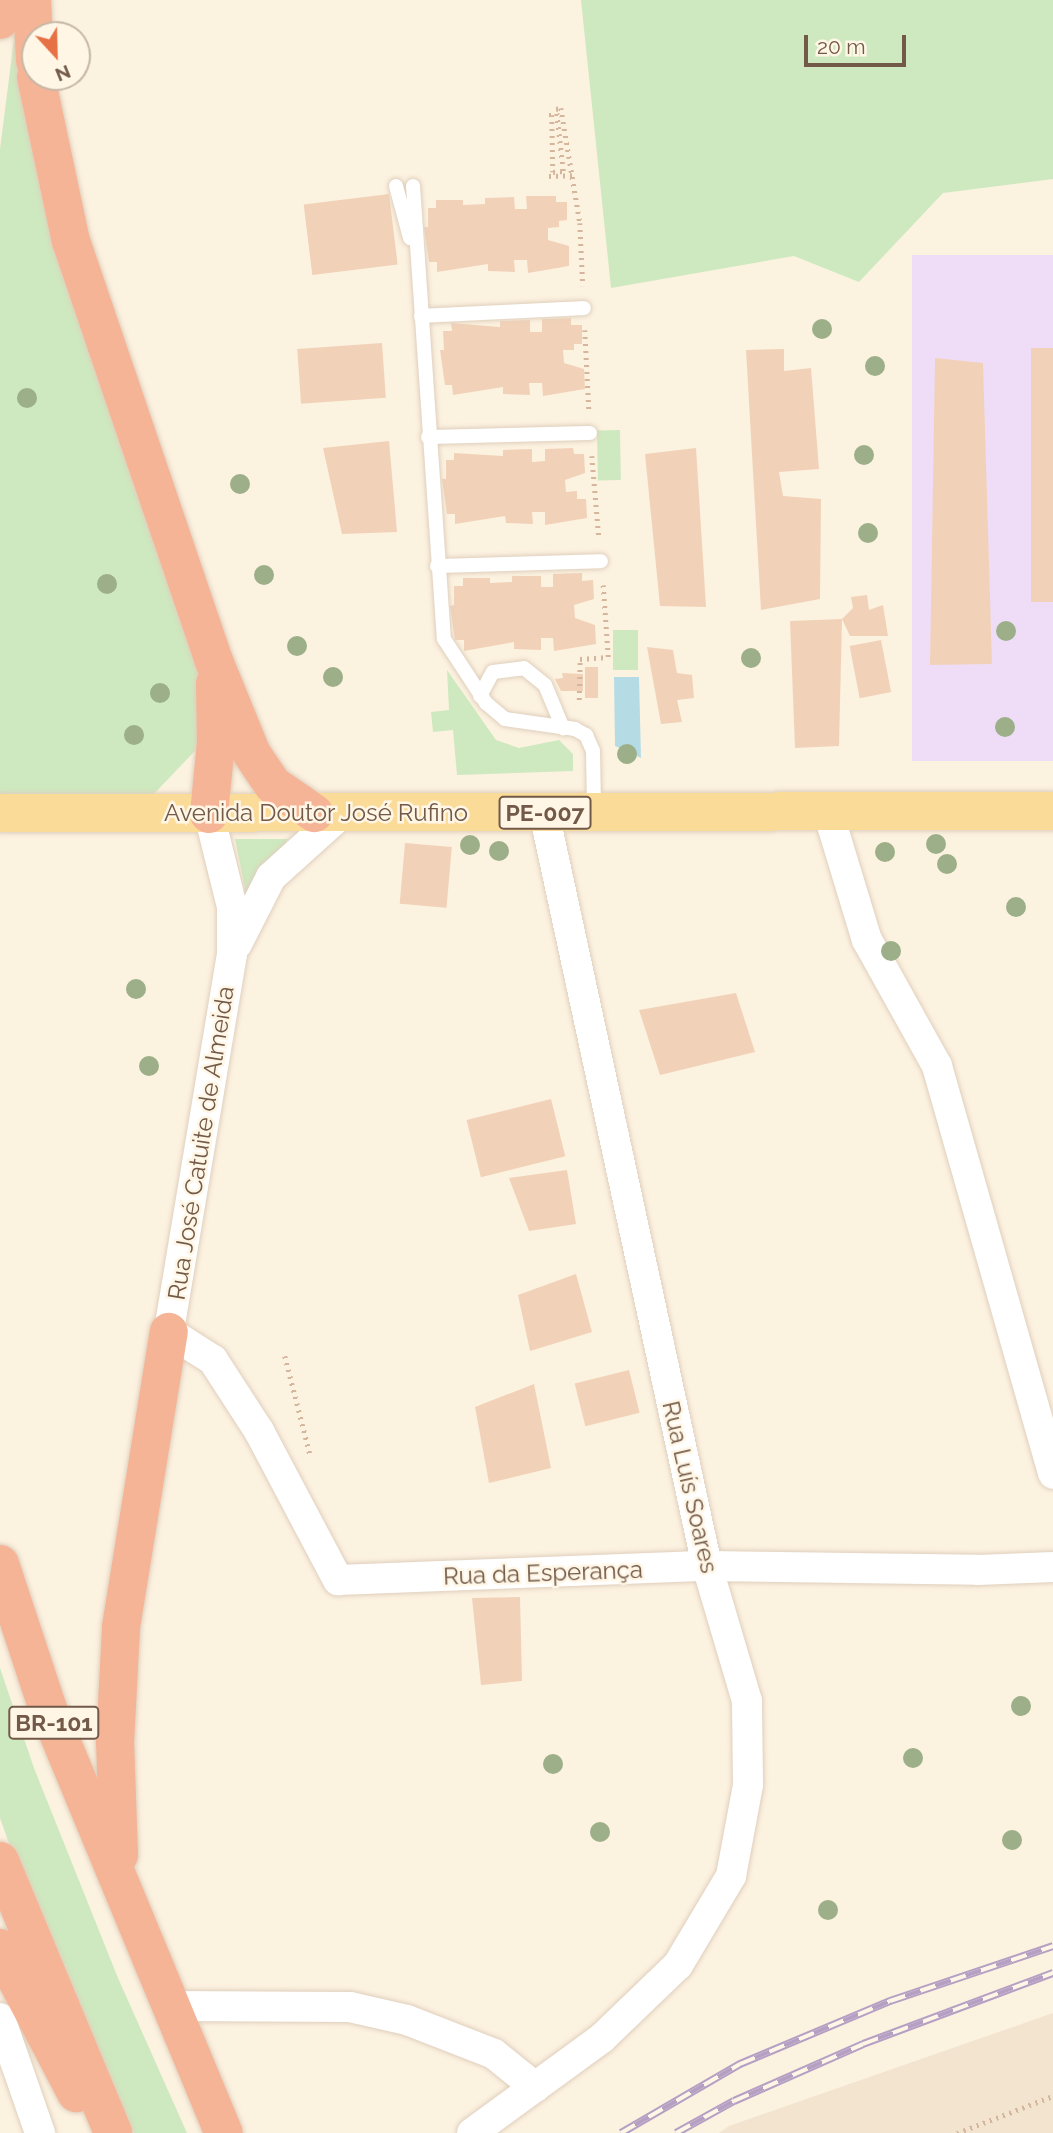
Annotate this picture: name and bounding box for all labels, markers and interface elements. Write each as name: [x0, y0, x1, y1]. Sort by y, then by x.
north arrow: [21, 21, 91, 91]
scale bar: [808, 21, 909, 65]
text: 20 m: [817, 34, 865, 59]
text: N: [52, 61, 74, 87]
road number: PE-007: [498, 793, 592, 832]
street label: Avenida Doutor José Rufino: [163, 799, 469, 827]
street label: Rua José Catuite de Almeida: [162, 983, 240, 1303]
street label: Rua Luís Soares: [656, 1398, 724, 1576]
street label: Rua da Esperança: [443, 1555, 643, 1591]
road number: BR-101: [7, 1704, 101, 1742]

